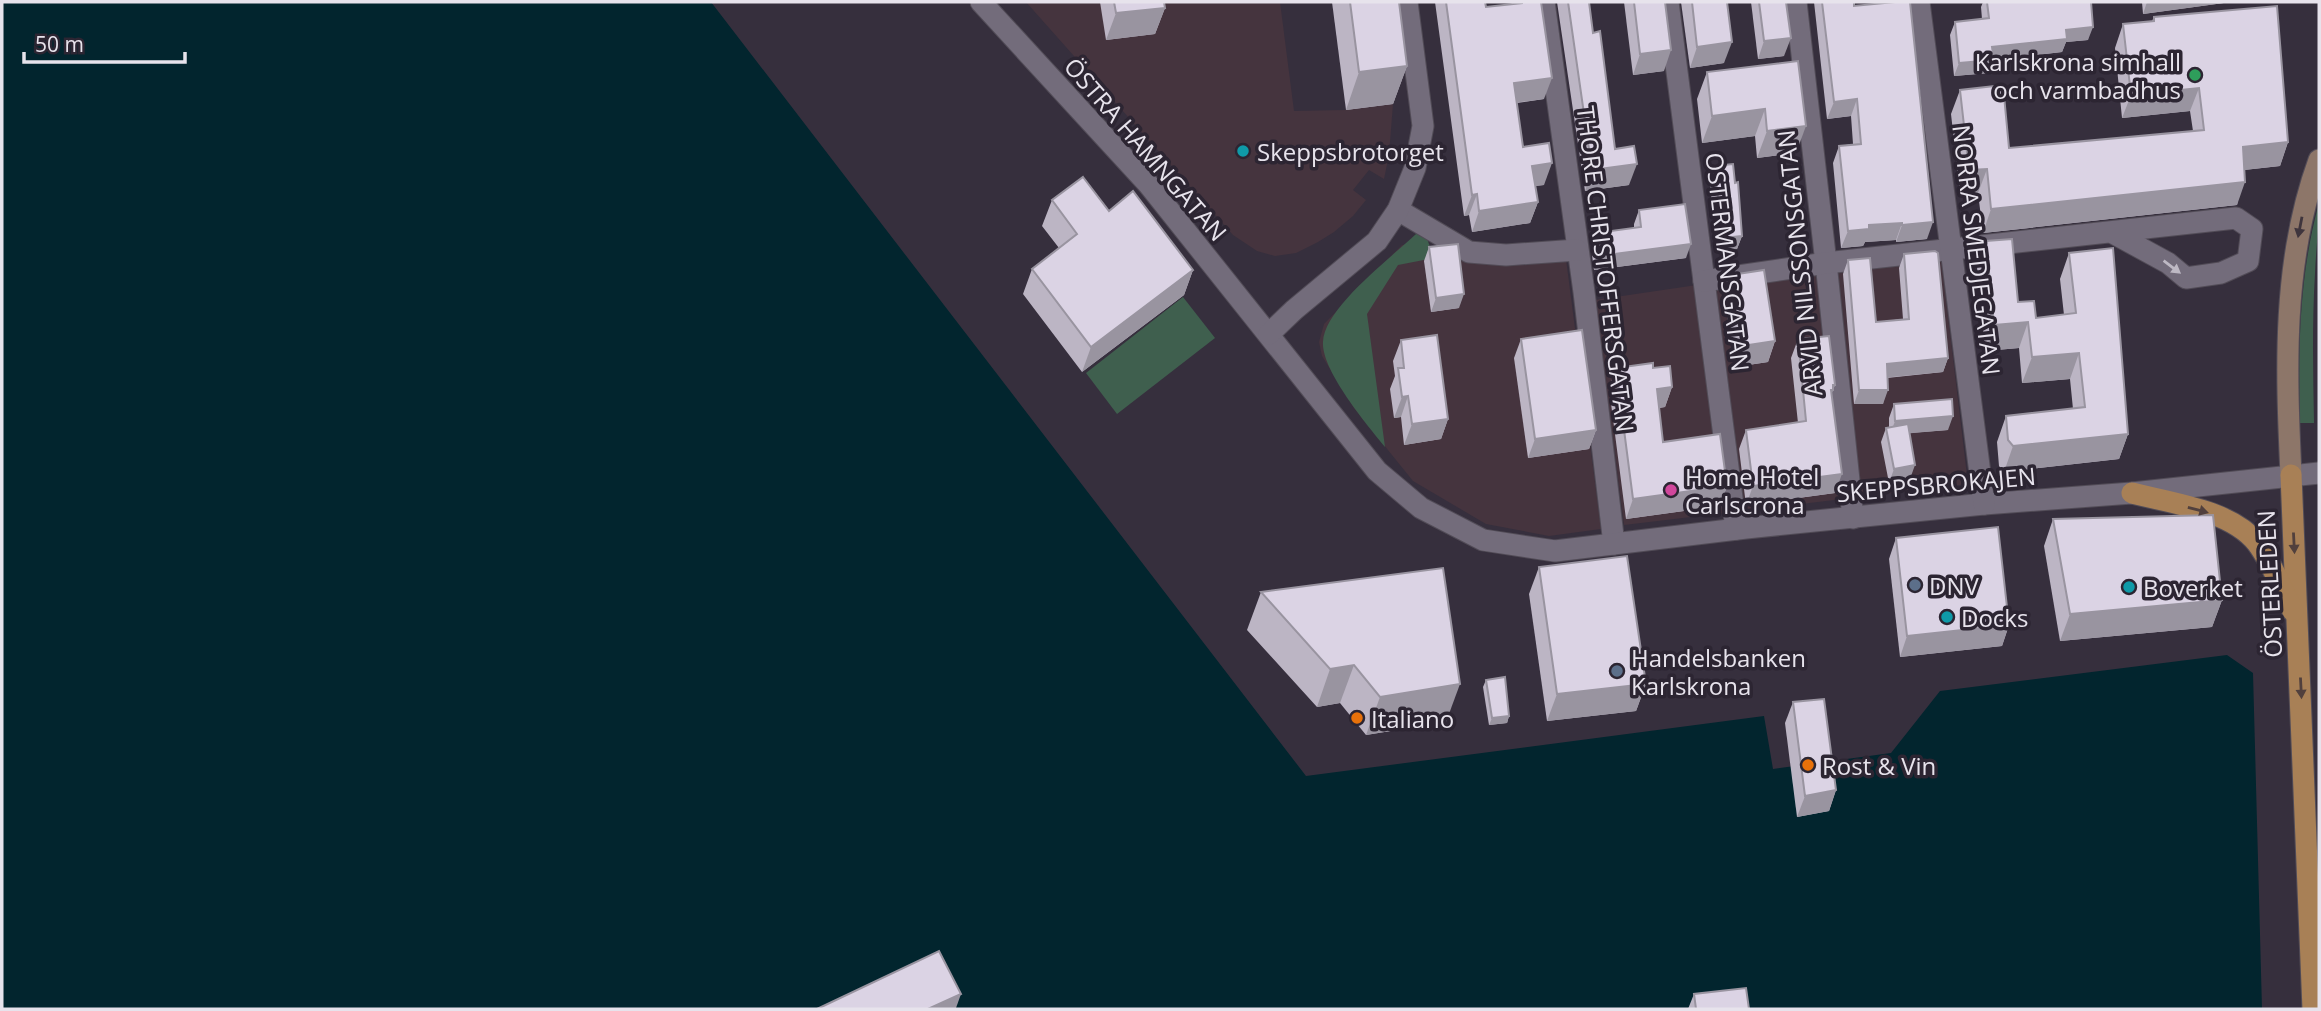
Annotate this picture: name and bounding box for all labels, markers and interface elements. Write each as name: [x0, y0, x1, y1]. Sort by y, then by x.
scale bar: [24, 21, 186, 65]
text: 50 m: [35, 30, 84, 58]
place label: Karlskrona simhall och varmbadhus: [1975, 45, 2181, 106]
street label: ÖSTRA HAMNGATAN: [1057, 50, 1235, 248]
marker: Karlskrona simhall och varmbadhus: [2187, 67, 2203, 83]
street label: THORE CHRISTOFFERSGATAN: [1570, 104, 1642, 434]
street label: NORRA SMEDJEGATAN: [1945, 123, 2009, 377]
street label: ARVID NILSSONSGATAN: [1769, 128, 1829, 398]
place label: Skeppsbrotorget: [1257, 135, 1444, 168]
marker: Skeppsbrotorget: [1235, 143, 1251, 159]
street label: OSTERMANSGATAN: [1698, 151, 1758, 373]
one-way arrow: [2294, 216, 2305, 238]
one-way arrow: [2162, 259, 2180, 274]
street label: SKEPPSBROKAJEN: [1835, 459, 2037, 509]
place label: Home Hotel Carlscrona: [1685, 460, 1819, 521]
marker: Home Hotel Carlscrona: [1663, 482, 1679, 498]
one-way arrow: [2187, 505, 2209, 516]
street label: ÖSTERLEDEN: [2249, 509, 2289, 659]
one-way arrow: [2288, 532, 2299, 554]
place label: DNV: [1929, 569, 1979, 602]
place label: Boverket: [2143, 571, 2243, 604]
marker: DNV: [1907, 577, 1923, 593]
marker: Boverket: [2121, 579, 2137, 595]
place label: Docks: [1961, 601, 2028, 634]
marker: Docks: [1939, 609, 1955, 625]
place label: Handelsbanken Karlskrona: [1631, 641, 1806, 702]
marker: Handelsbanken Karlskrona: [1609, 663, 1625, 679]
one-way arrow: [2295, 677, 2306, 699]
place label: Italiano: [1371, 702, 1454, 735]
marker: Italiano: [1349, 710, 1365, 726]
place label: Rost & Vin: [1822, 749, 1936, 782]
marker: Rost & Vin: [1800, 757, 1816, 773]

